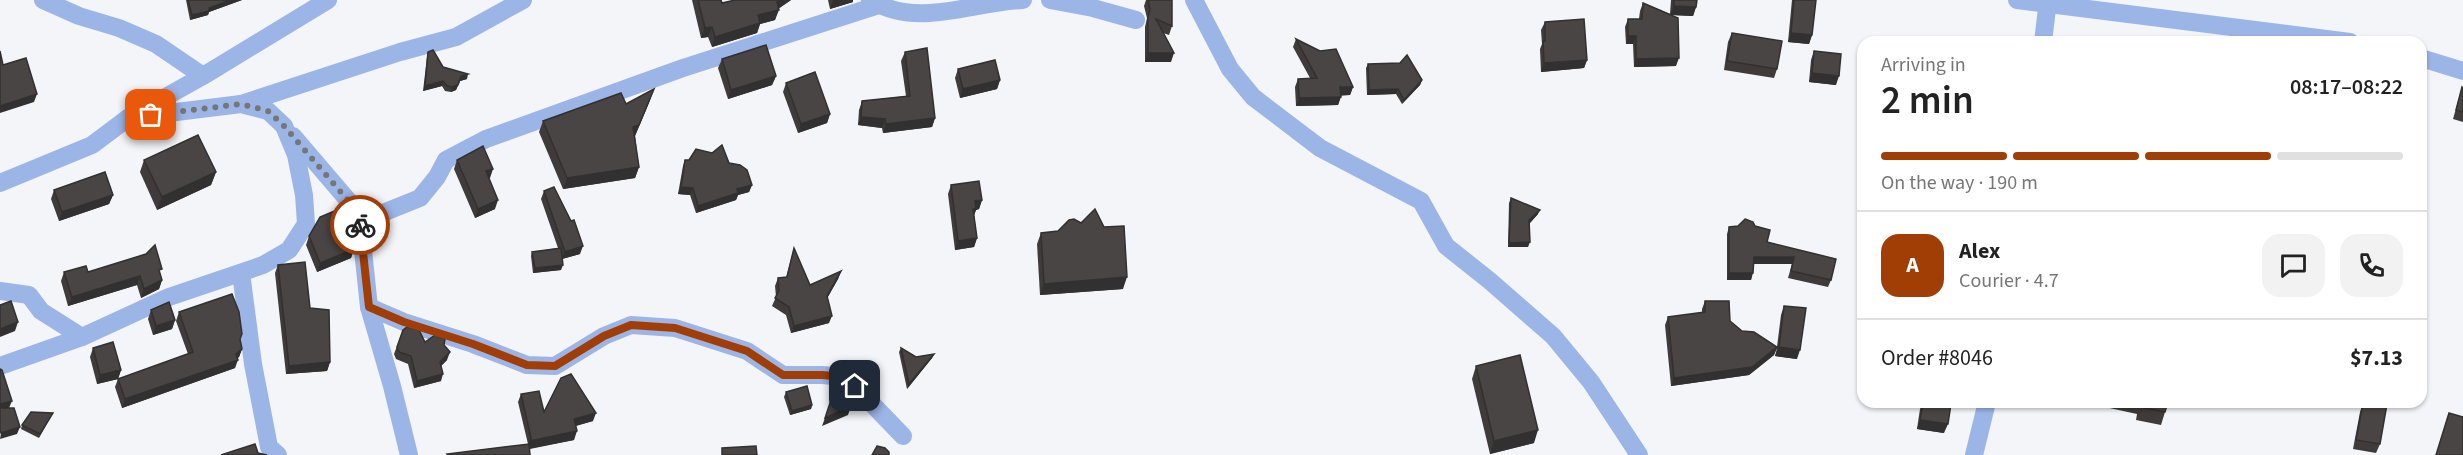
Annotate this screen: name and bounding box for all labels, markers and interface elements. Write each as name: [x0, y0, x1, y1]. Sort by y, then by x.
text: Arriving in: [1881, 51, 1966, 79]
text: 08:17–08:22: [2290, 71, 2403, 103]
text: 2 min: [1881, 73, 1974, 129]
pin: [125, 89, 176, 140]
icon: bag: [134, 98, 167, 131]
text: On the way · 190 m: [1881, 169, 2038, 197]
courier: [330, 195, 390, 255]
icon: bike: [344, 209, 377, 242]
button: chat: [2262, 234, 2325, 297]
button: phone: [2340, 234, 2403, 297]
text: Alex: [1959, 235, 2000, 267]
text: A: [1906, 249, 1919, 281]
text: Courier · 4.7: [1959, 267, 2059, 295]
text: Order #8046: [1881, 342, 1993, 374]
text: $7.13: [2350, 342, 2403, 374]
pin: [829, 360, 880, 411]
icon: home: [838, 369, 871, 402]

